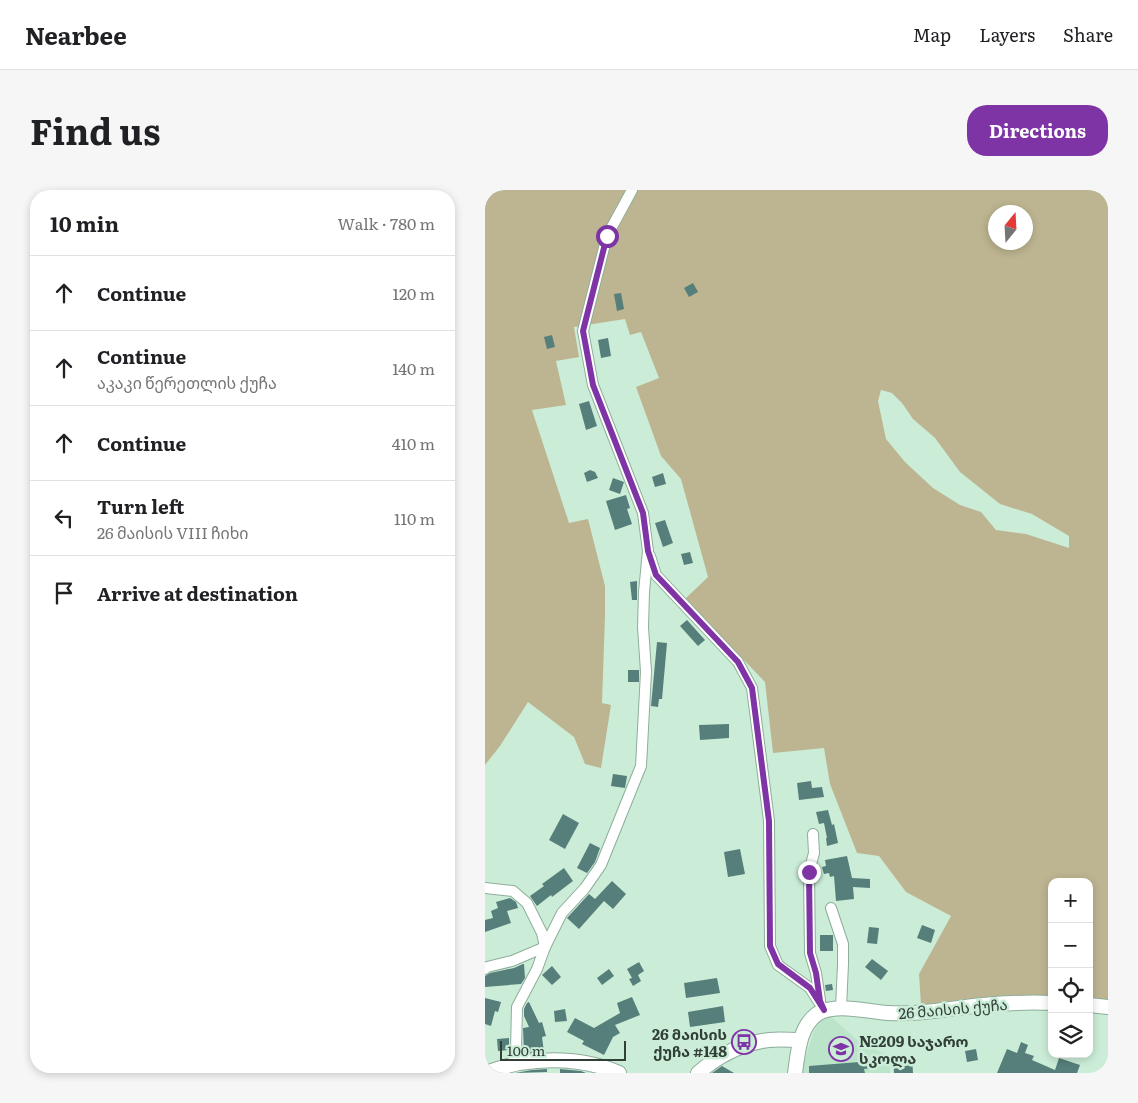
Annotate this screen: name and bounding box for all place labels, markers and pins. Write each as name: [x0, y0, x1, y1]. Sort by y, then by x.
place label: 26 მაისის ქუჩა #148: [652, 1022, 727, 1062]
bus stop icon: 26 მაისის ქუჩა #148: [731, 1029, 757, 1055]
place label: №209 საჯარო სკოლა: [859, 1029, 969, 1069]
school or university icon: №209 საჯარო სკოლა: [828, 1036, 854, 1062]

